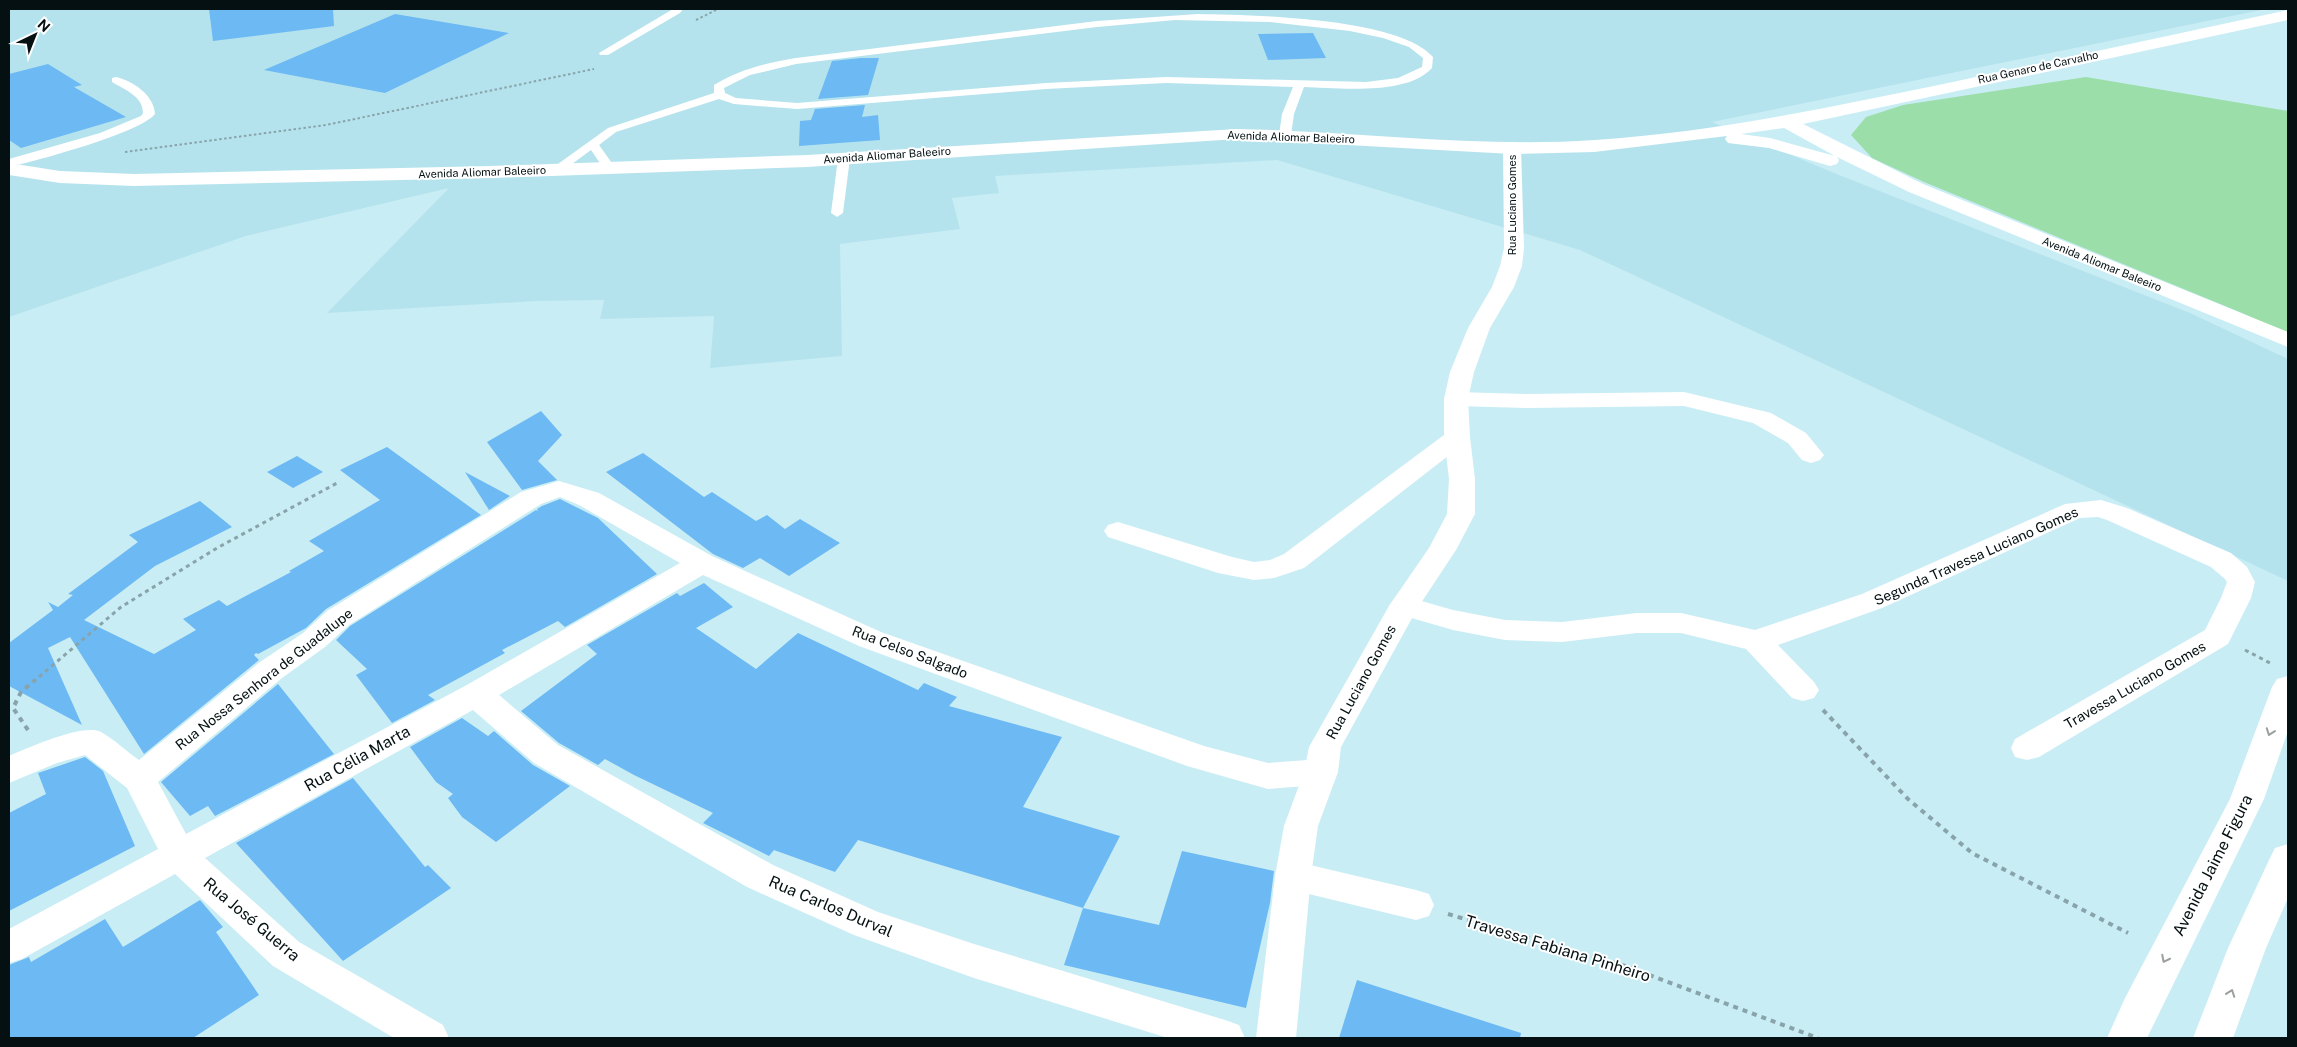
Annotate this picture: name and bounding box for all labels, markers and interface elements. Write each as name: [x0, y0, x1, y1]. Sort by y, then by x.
north arrow: [10, 10, 60, 60]
text: N: [34, 16, 53, 35]
street label: Rua Genaro de Carvalho: [1977, 48, 2099, 86]
street label: Avenida Aliomar Baleeiro: [1227, 129, 1355, 145]
street label: Avenida Aliomar Baleeiro: [823, 145, 951, 165]
street label: Rua Luciano Gomes: [1506, 154, 1518, 255]
street label: Avenida Aliomar Baleeiro: [418, 164, 546, 180]
street label: Avenida Aliomar Baleeiro: [2040, 234, 2164, 294]
street label: Segunda Travessa Luciano Gomes: [1871, 504, 2081, 608]
street label: Rua Nossa Senhora de Guadalupe: [172, 605, 356, 753]
street label: Rua Luciano Gomes: [1323, 622, 1399, 742]
street label: Rua Celso Salgado: [850, 623, 970, 681]
street label: Travessa Luciano Gomes: [2062, 638, 2208, 732]
street label: Rua Célia Marta: [301, 721, 414, 795]
one-way arrow: [2266, 728, 2276, 736]
street label: Avenida Jaime Figura: [2169, 791, 2256, 939]
street label: Rua Carlos Durval: [766, 872, 896, 941]
street label: Rua José Guerra: [200, 874, 304, 965]
street label: Travessa Fabiana Pinheiro: [1463, 911, 1653, 986]
one-way arrow: [2161, 953, 2171, 962]
one-way arrow: [2225, 989, 2235, 997]

